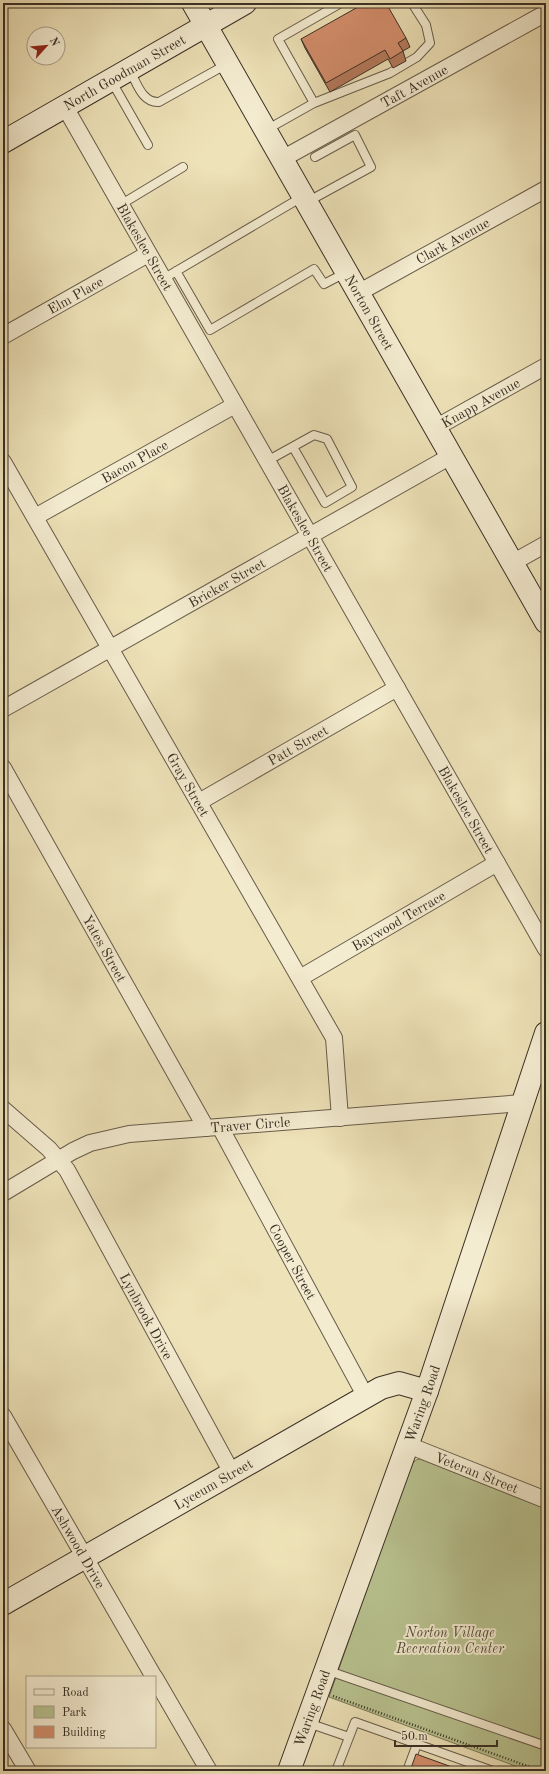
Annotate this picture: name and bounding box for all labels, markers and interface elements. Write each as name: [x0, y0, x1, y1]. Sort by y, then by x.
north arrow: [26, 26, 66, 66]
street label: North Goodman Street: [62, 33, 188, 114]
text: N: [47, 36, 61, 49]
street label: Taft Avenue: [379, 63, 450, 111]
street label: Blakeslee Street: [114, 201, 174, 293]
street label: Clark Avenue: [414, 216, 492, 267]
street label: Norton Street: [342, 273, 395, 353]
street label: Elm Place: [46, 275, 106, 317]
street label: Knapp Avenue: [439, 376, 523, 431]
street label: Bacon Place: [99, 438, 171, 486]
street label: Blakeslee Street: [274, 483, 335, 575]
street label: Bricker Street: [186, 556, 268, 611]
street label: Patt Street: [266, 723, 331, 769]
street label: Gray Street: [164, 751, 211, 819]
street label: Blakeslee Street: [435, 764, 496, 856]
street label: Baywood Terrace: [350, 889, 448, 954]
street label: Yates Street: [79, 913, 128, 985]
street label: Traver Circle: [210, 1115, 291, 1136]
street label: Cooper Street: [266, 1222, 318, 1302]
street label: Lynbrook Drive: [117, 1271, 175, 1362]
street label: Waring Road: [403, 1363, 443, 1444]
street label: Veteran Street: [433, 1450, 520, 1496]
street label: Lyceum Street: [172, 1457, 256, 1513]
street label: Ashwood Drive: [48, 1503, 107, 1591]
park label: Norton Village Recreation Center: [395, 1626, 505, 1656]
street label: Waring Road: [292, 1668, 333, 1749]
legend: [26, 1676, 156, 1748]
text: Road: [62, 1687, 89, 1699]
text: Park: [62, 1707, 87, 1719]
scale bar: [395, 1722, 497, 1748]
text: Building: [62, 1727, 106, 1739]
text: 50 m: [401, 1730, 428, 1743]

